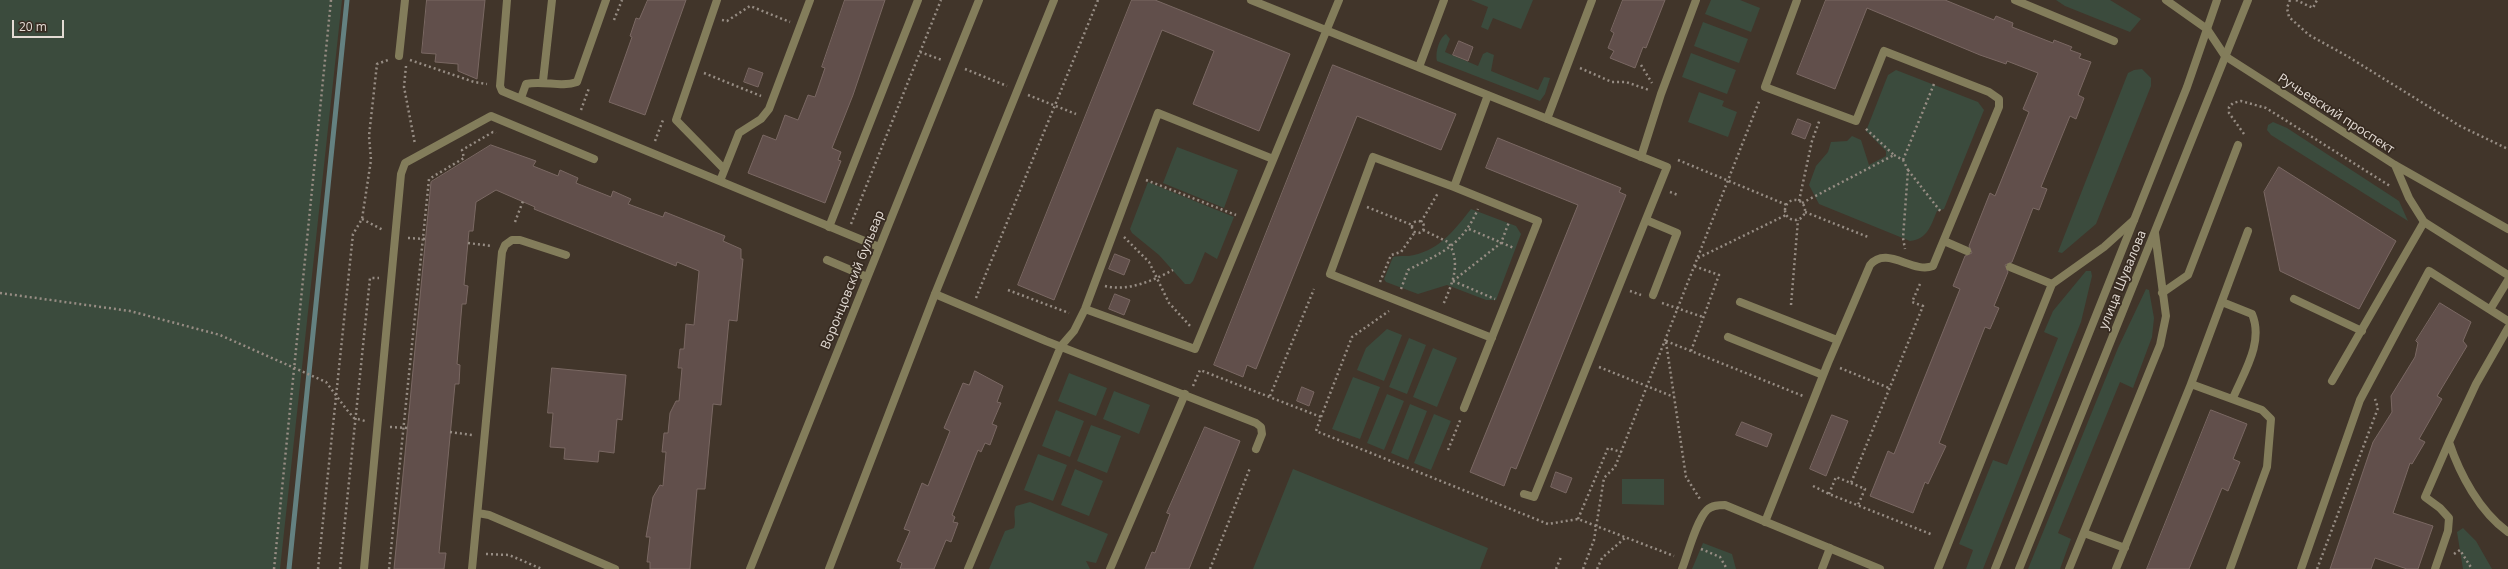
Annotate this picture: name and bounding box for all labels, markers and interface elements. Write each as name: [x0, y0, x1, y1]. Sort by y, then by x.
scale bar: [14, 12, 66, 38]
text: 20 m: [19, 18, 47, 35]
street label: Ручьевский проспект: [2275, 70, 2397, 158]
street label: Воронцовский бульвар: [818, 208, 888, 352]
street label: улица Шувалова: [2096, 228, 2150, 332]

